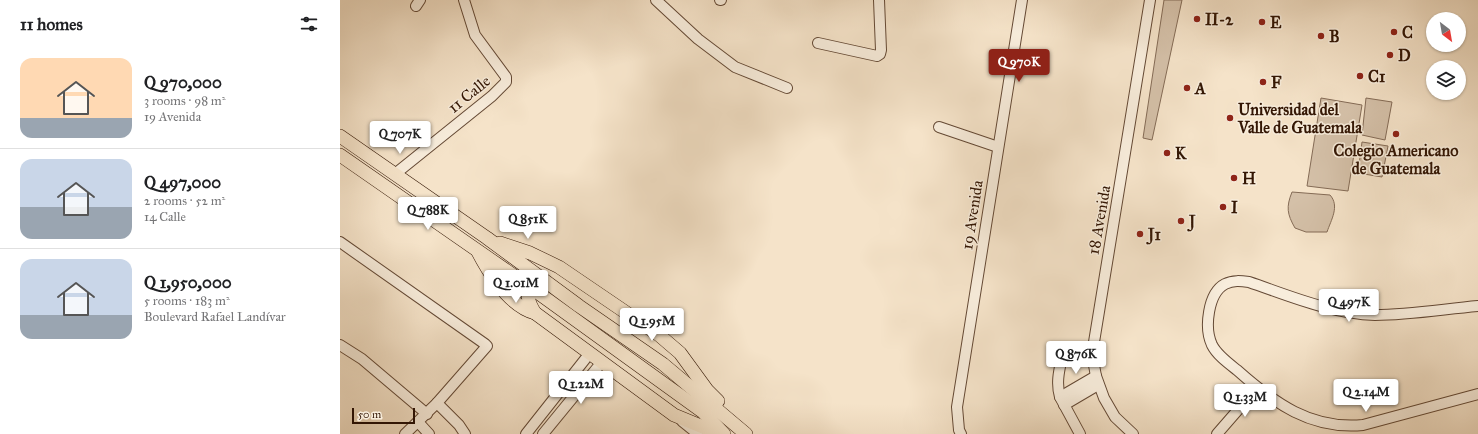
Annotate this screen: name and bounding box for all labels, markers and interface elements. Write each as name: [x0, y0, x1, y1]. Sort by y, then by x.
place label: II-2: [1205, 10, 1234, 29]
north arrow: [1426, 12, 1466, 52]
map controls: [1426, 12, 1466, 100]
icon: filters: [298, 13, 320, 35]
place label: E: [1270, 13, 1282, 32]
text: 11 homes: [20, 14, 83, 35]
marker: II-2: [1192, 14, 1202, 24]
marker: E: [1257, 17, 1267, 27]
place label: C: [1402, 23, 1413, 42]
place label: B: [1329, 27, 1340, 46]
marker: C: [1389, 27, 1399, 37]
marker: B: [1316, 31, 1326, 41]
place label: D: [1398, 46, 1411, 65]
pin: Q 970K: [986, 49, 1052, 83]
marker: D: [1385, 50, 1395, 60]
text: Q 970K: [998, 54, 1040, 70]
button: layers: [1426, 60, 1466, 100]
place label: C1: [1368, 67, 1386, 86]
street label: 11 Calle: [444, 71, 494, 117]
marker: C1: [1355, 71, 1365, 81]
text: Q 970,000: [144, 72, 222, 93]
place label: F: [1271, 73, 1282, 92]
icon: home: [52, 74, 100, 122]
marker: F: [1258, 77, 1268, 87]
place label: A: [1194, 79, 1206, 98]
marker: A: [1182, 83, 1192, 93]
text: 3 rooms · 98 m²: [144, 93, 226, 109]
place label: Universidad del Valle de Guatemala: [1237, 100, 1363, 137]
text: 19 Avenida: [144, 109, 201, 125]
marker: Universidad del Valle de Guatemala: [1225, 113, 1235, 123]
pin: Q 707K: [367, 121, 433, 155]
text: Q 707K: [379, 126, 421, 142]
marker: Colegio Americano de Guatemala: [1391, 129, 1401, 139]
place label: Colegio Americano de Guatemala: [1334, 141, 1458, 178]
place label: K: [1175, 144, 1187, 163]
marker: K: [1162, 148, 1172, 158]
place label: H: [1242, 169, 1256, 188]
text: Q 497,000: [144, 172, 221, 193]
marker: H: [1229, 173, 1239, 183]
icon: home: [52, 175, 100, 223]
street label: 19 Avenida: [957, 179, 987, 251]
street label: 18 Avenida: [1084, 183, 1115, 256]
text: 2 rooms · 52 m²: [144, 193, 225, 209]
pin: Q 788K: [395, 197, 461, 231]
place label: I: [1231, 198, 1238, 217]
text: Q 788K: [407, 202, 449, 218]
marker: I: [1218, 202, 1228, 212]
pin: Q 851K: [495, 206, 561, 240]
text: 14 Calle: [144, 209, 186, 225]
text: Q 851K: [508, 211, 548, 227]
place label: J: [1187, 212, 1196, 232]
marker: J: [1176, 216, 1186, 226]
place label: J1: [1146, 225, 1161, 245]
marker: J1: [1135, 229, 1145, 239]
pin: Q 1.01M: [479, 270, 553, 304]
text: Q 1,950,000: [144, 272, 232, 293]
icon: home: [52, 275, 100, 323]
text: Q 1.01M: [493, 275, 539, 291]
pin: Q 497K: [1316, 289, 1382, 323]
text: 5 rooms · 183 m²: [144, 293, 230, 309]
text: Q 497K: [1328, 294, 1370, 310]
pin: Q 1.95M: [615, 308, 689, 342]
text: Boulevard Rafael Landívar: [144, 309, 286, 325]
text: Q 1.95M: [629, 313, 675, 329]
pin: Q 876K: [1043, 341, 1109, 375]
text: Q 876K: [1055, 346, 1097, 362]
pin: Q 1.22M: [544, 371, 618, 405]
text: Q 1.22M: [558, 376, 604, 392]
pin: Q 2.14M: [1329, 379, 1403, 413]
pin: Q 1.33M: [1208, 384, 1282, 418]
text: Q 2.14M: [1342, 384, 1390, 400]
text: Q 1.33M: [1223, 389, 1267, 405]
scale bar: [352, 406, 415, 425]
text: 50 m: [358, 408, 381, 421]

